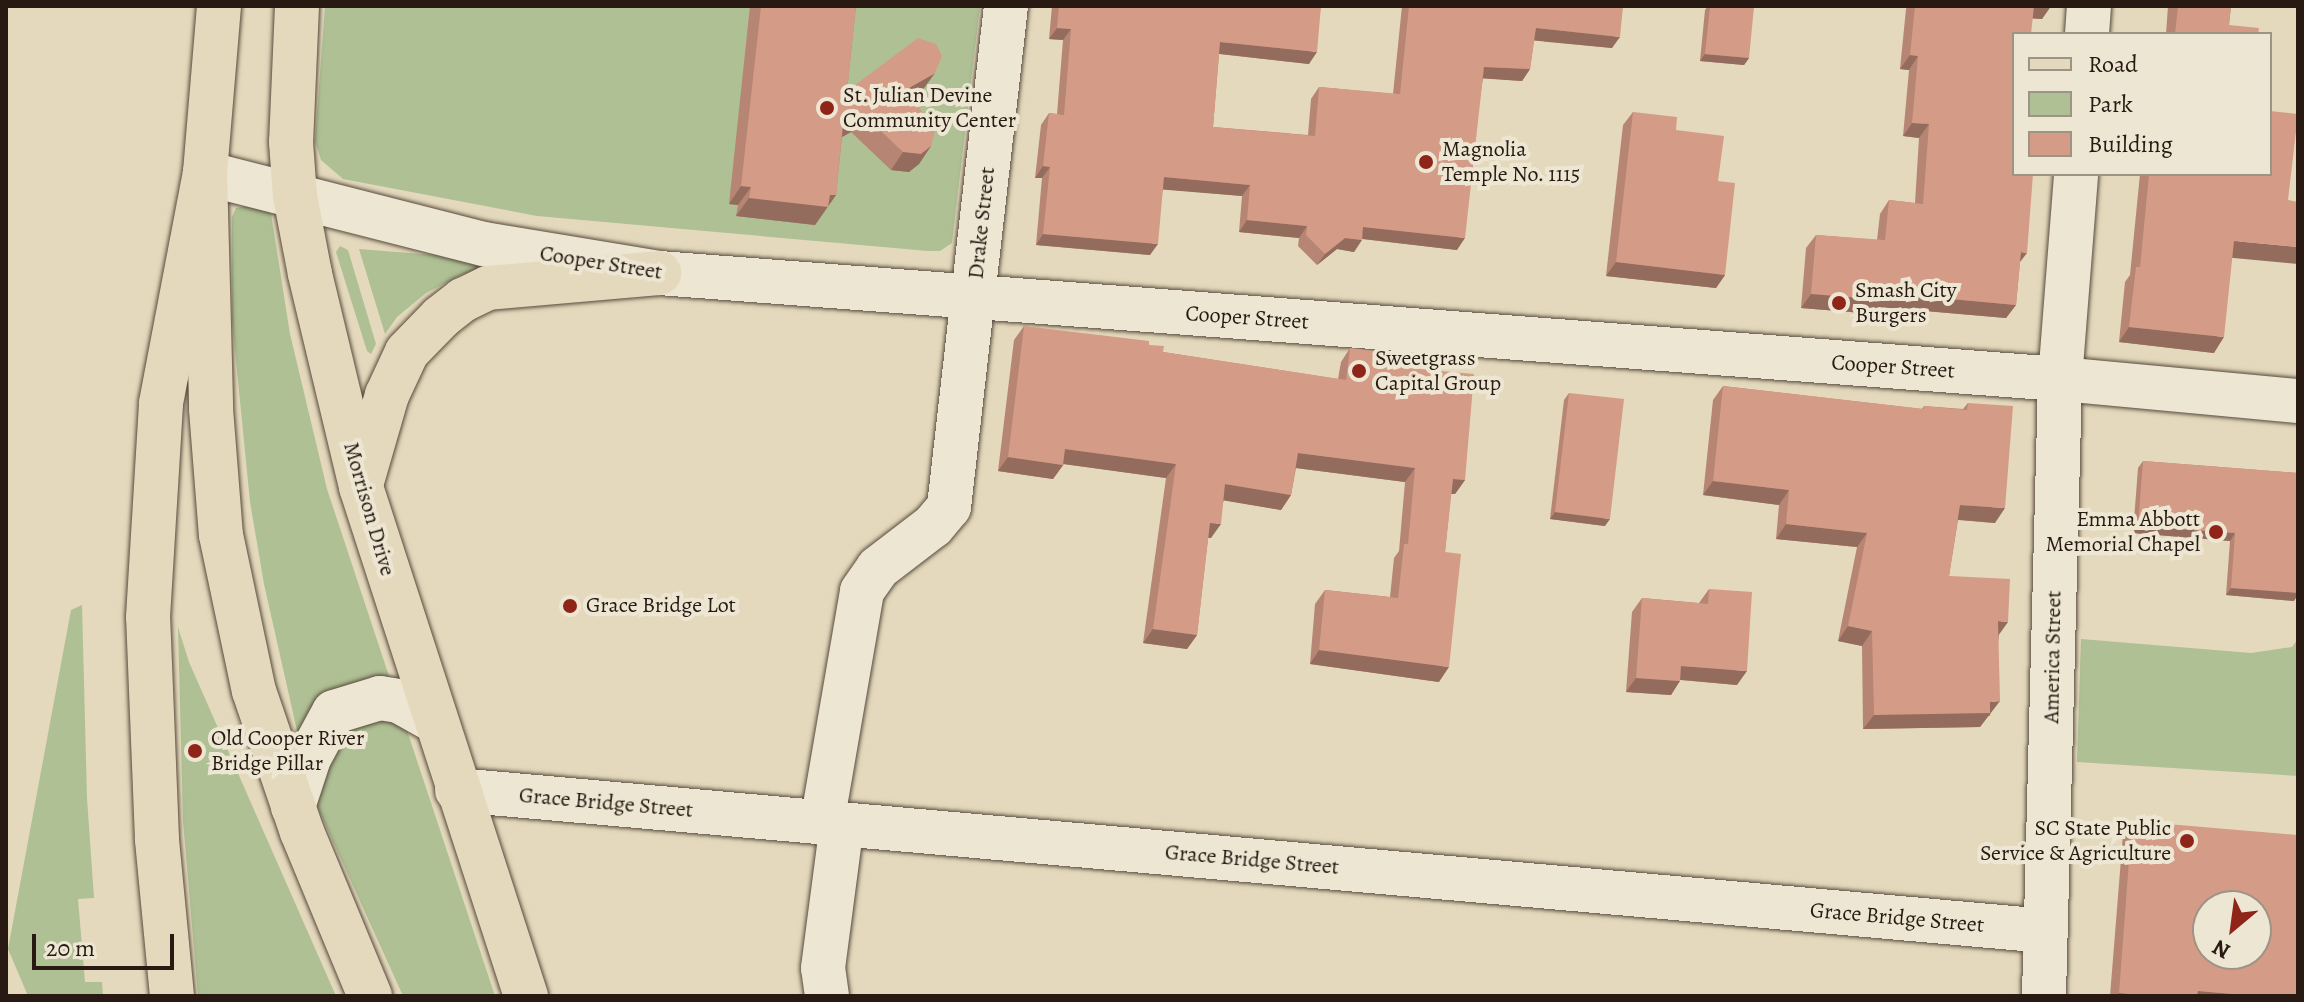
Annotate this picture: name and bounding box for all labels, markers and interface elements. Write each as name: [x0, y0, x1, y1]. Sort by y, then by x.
legend: [2012, 32, 2272, 176]
text: Road: [2088, 48, 2138, 80]
place label: St. Julian Devine Community Center: [843, 82, 1016, 134]
text: Park: [2088, 88, 2133, 120]
marker: St. Julian Devine Community Center: [818, 99, 836, 117]
text: Building: [2088, 128, 2173, 160]
place label: Magnolia Temple No. 1115: [1442, 136, 1581, 188]
marker: Magnolia Temple No. 1115: [1417, 153, 1435, 171]
street label: Drake Street: [963, 166, 1001, 280]
street label: Cooper Street: [538, 240, 664, 286]
place label: Smash City Burgers: [1855, 277, 1957, 328]
marker: Smash City Burgers: [1830, 294, 1848, 312]
street label: Cooper Street: [1184, 301, 1310, 335]
place label: Sweetgrass Capital Group: [1375, 345, 1501, 396]
street label: Cooper Street: [1830, 350, 1956, 384]
marker: Sweetgrass Capital Group: [1350, 362, 1368, 380]
street label: Morrison Drive: [337, 439, 401, 579]
place label: Emma Abbott Memorial Chapel: [2045, 506, 2200, 558]
marker: Emma Abbott Memorial Chapel: [2207, 523, 2225, 541]
street label: America Street: [2039, 590, 2067, 724]
place label: Grace Bridge Lot: [586, 593, 736, 619]
marker: Grace Bridge Lot: [561, 597, 579, 615]
place label: Old Cooper River Bridge Pillar: [211, 725, 364, 776]
marker: Old Cooper River Bridge Pillar: [186, 742, 204, 760]
street label: Grace Bridge Street: [518, 782, 694, 824]
place label: SC State Public Service & Agriculture: [1980, 815, 2171, 866]
marker: SC State Public Service & Agriculture: [2178, 832, 2196, 850]
street label: Grace Bridge Street: [1164, 839, 1340, 881]
north arrow: [2192, 890, 2272, 970]
street label: Grace Bridge Street: [1809, 897, 1985, 939]
scale bar: [36, 918, 178, 968]
text: 20 m: [46, 932, 95, 964]
text: N: [2207, 932, 2236, 966]

